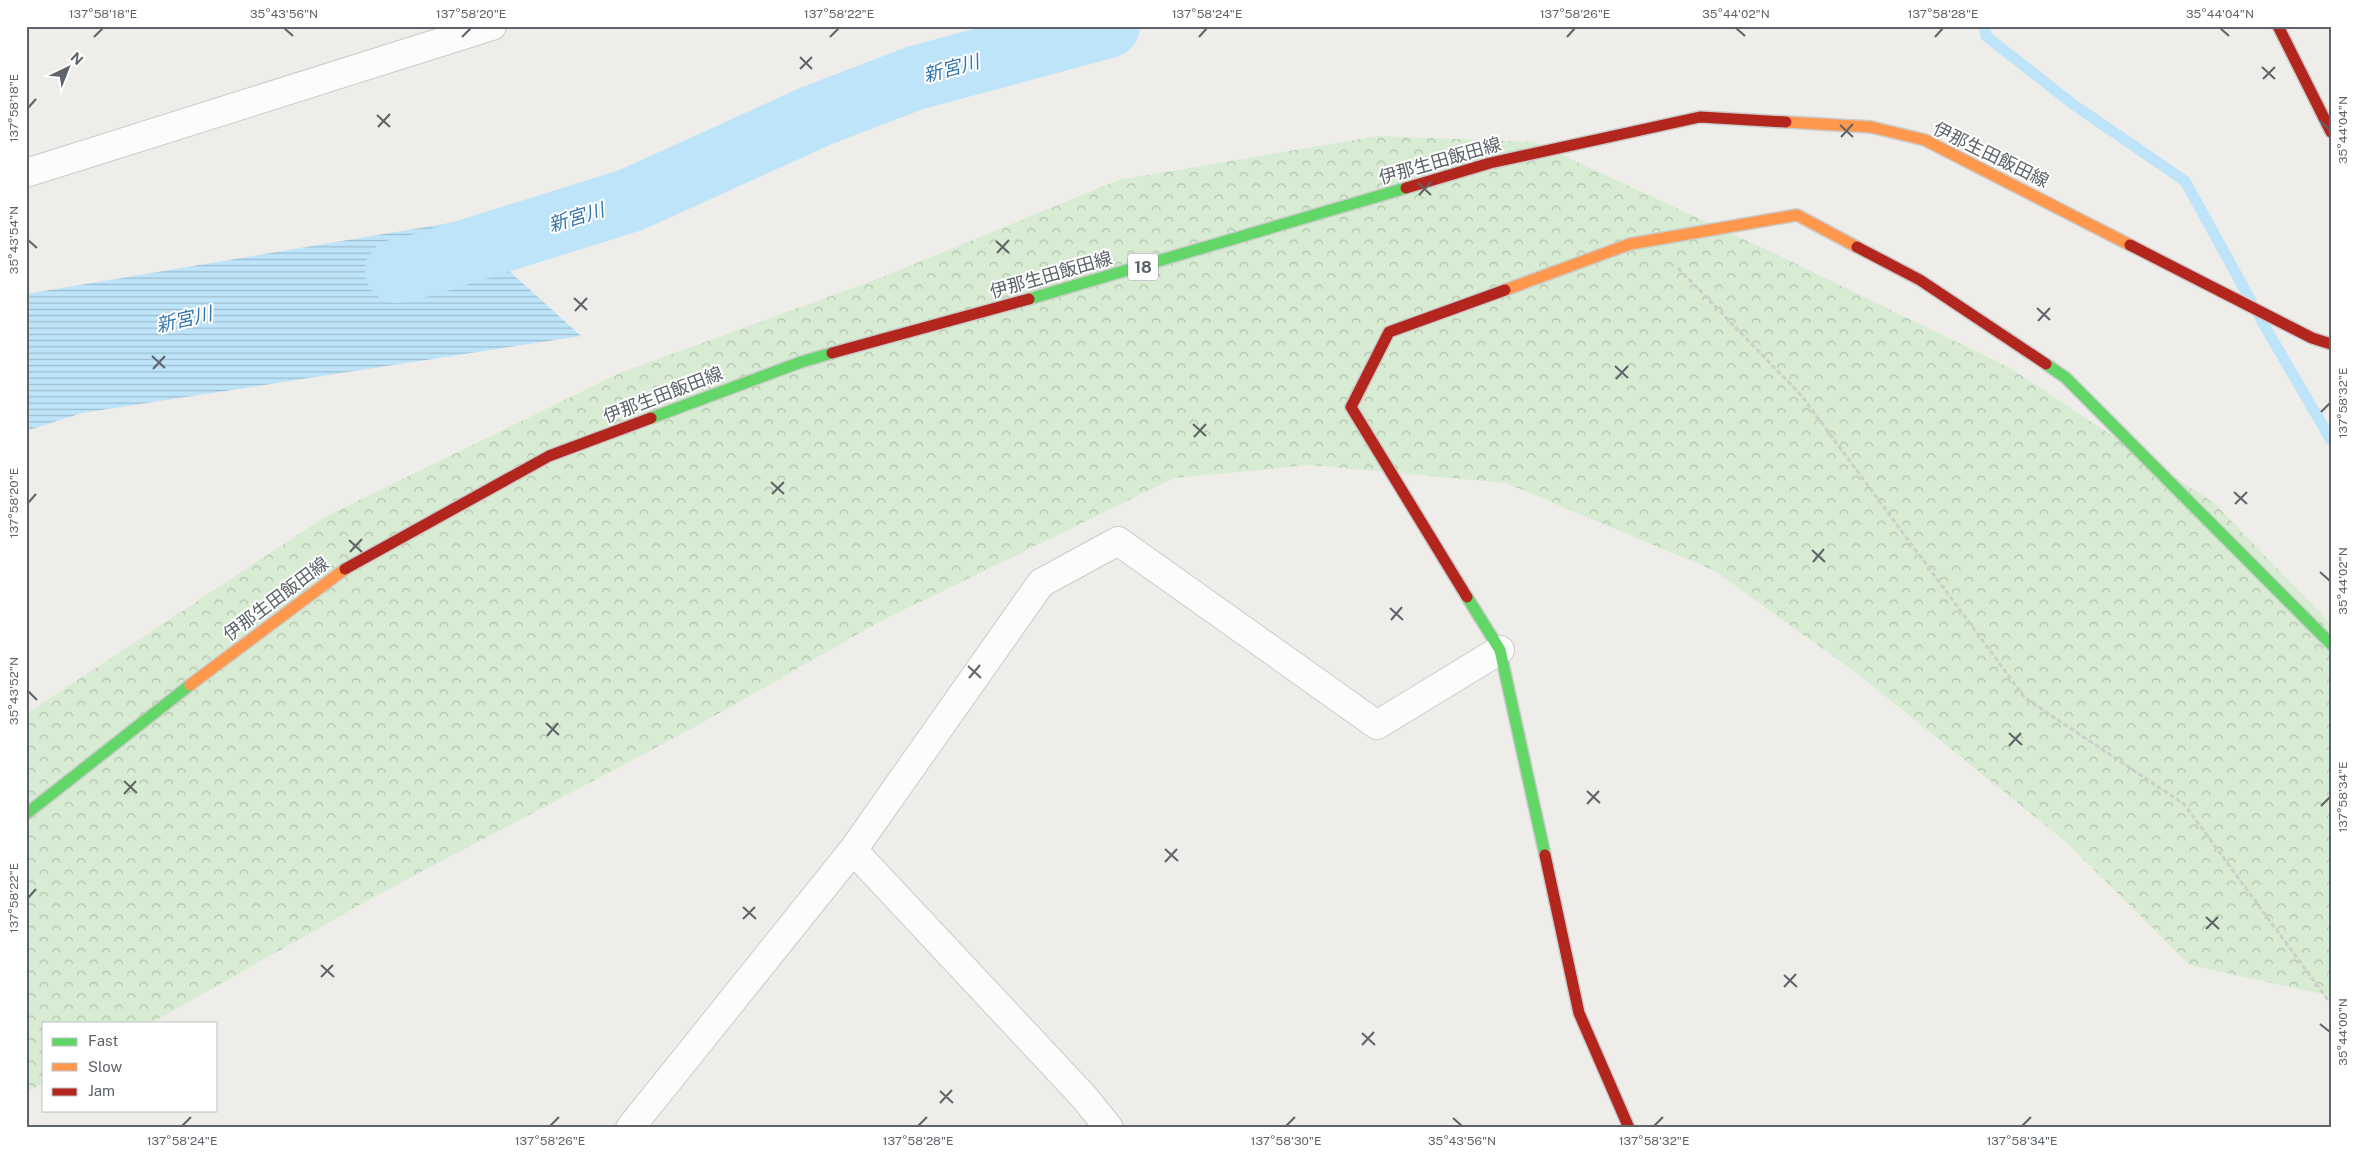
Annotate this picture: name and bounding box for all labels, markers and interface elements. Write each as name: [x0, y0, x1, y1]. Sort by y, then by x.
text: 137°58'18"E: [69, 7, 137, 21]
text: 35°43'56"N: [250, 7, 318, 21]
text: 137°58'20"E: [436, 7, 506, 21]
text: 137°58'22"E: [804, 7, 874, 21]
text: 137°58'24"E: [1172, 7, 1242, 21]
text: 137°58'26"E: [1540, 7, 1610, 21]
text: 35°44'02"N: [1702, 7, 1770, 21]
text: 137°58'28"E: [1908, 7, 1978, 21]
text: 35°44'04"N: [2186, 7, 2254, 21]
north arrow: [42, 42, 92, 92]
text: N: [67, 49, 86, 68]
water label: 新宮川: [921, 49, 983, 86]
text: 137°58'18"E: [7, 74, 21, 142]
text: 35°44'04"N: [2336, 96, 2350, 164]
street label: 伊那生田飯田線: [1930, 117, 2052, 192]
street label: 伊那生田飯田線: [1376, 133, 1503, 188]
water label: 新宮川: [546, 198, 608, 236]
text: 35°43'54"N: [7, 206, 21, 274]
street label: 伊那生田飯田線: [987, 247, 1114, 302]
road number: 18: [1128, 253, 1158, 280]
water label: 新宮川: [154, 301, 216, 336]
street label: 伊那生田飯田線: [600, 362, 725, 427]
text: 137°58'32"E: [2336, 368, 2350, 438]
text: 137°58'20"E: [7, 468, 21, 538]
text: 35°44'02"N: [2336, 547, 2350, 615]
street label: 伊那生田飯田線: [219, 552, 332, 645]
text: 35°43'52"N: [7, 657, 21, 725]
text: 137°58'34"E: [2336, 761, 2350, 833]
text: 137°58'22"E: [7, 863, 21, 933]
text: 35°44'00"N: [2336, 998, 2350, 1066]
legend: [42, 1022, 218, 1112]
text: Fast: [88, 1032, 118, 1049]
text: Slow: [88, 1058, 123, 1075]
text: Jam: [88, 1082, 115, 1099]
text: 137°58'24"E: [147, 1134, 217, 1148]
text: 137°58'26"E: [515, 1134, 585, 1148]
text: 137°58'28"E: [883, 1134, 953, 1148]
text: 137°58'30"E: [1251, 1134, 1321, 1148]
text: 35°43'56"N: [1428, 1134, 1496, 1148]
text: 137°58'32"E: [1619, 1134, 1689, 1148]
text: 137°58'34"E: [1986, 1134, 2058, 1148]

